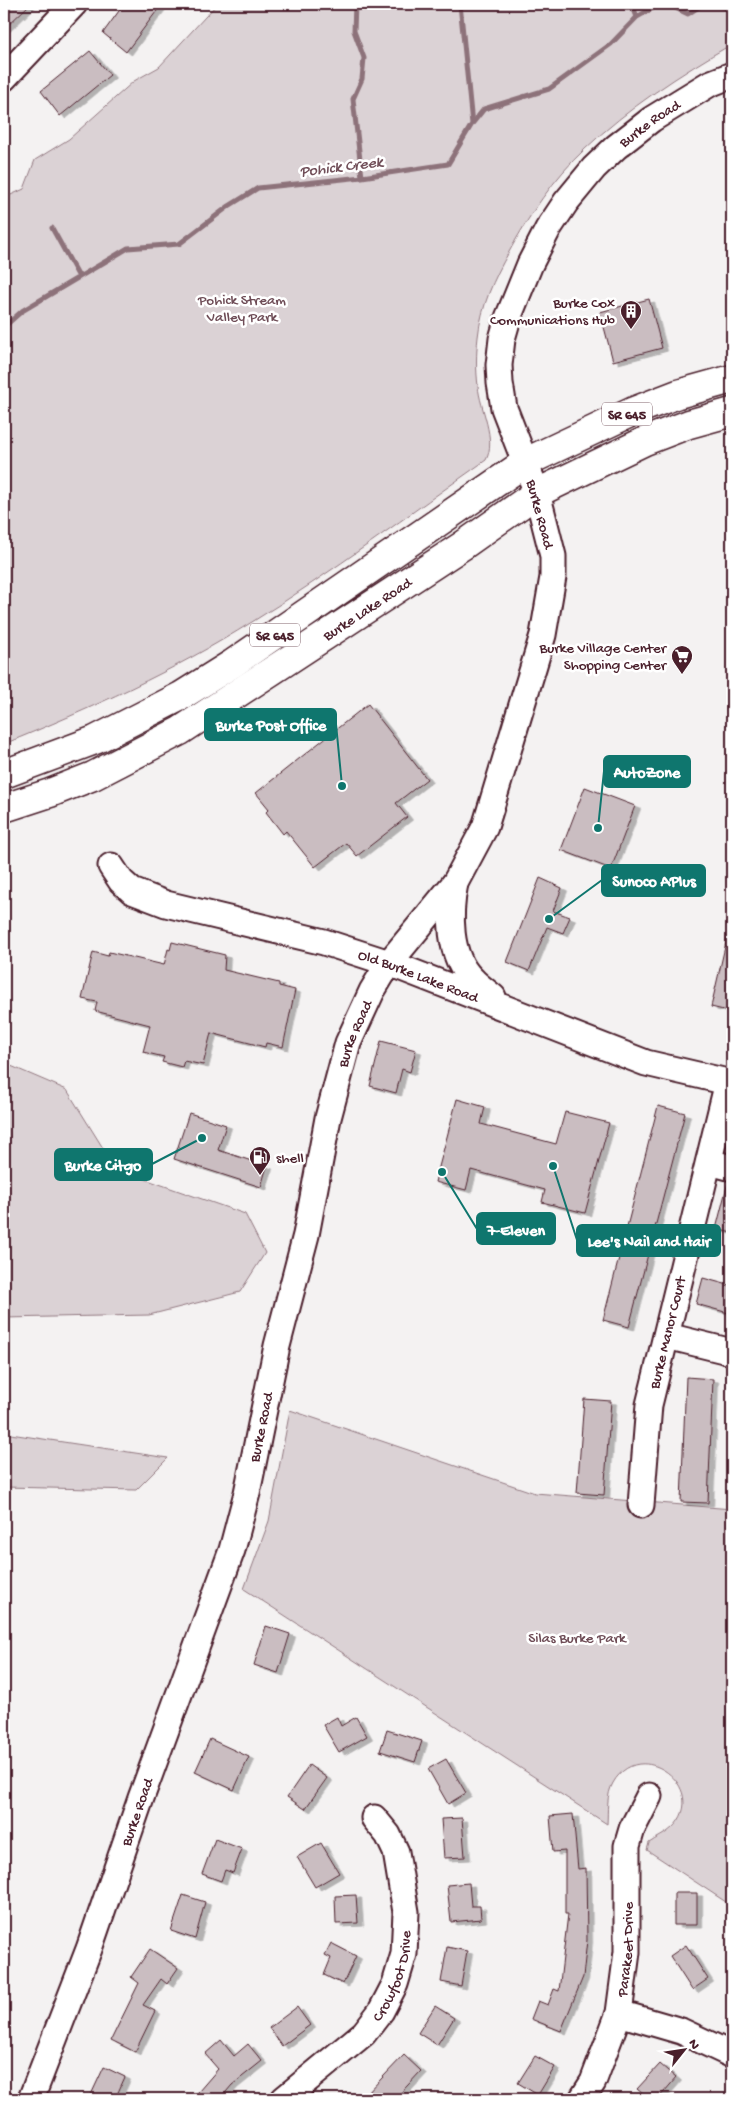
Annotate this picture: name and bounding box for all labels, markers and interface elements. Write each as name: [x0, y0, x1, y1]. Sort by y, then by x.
street label: Burke Road: [615, 96, 685, 153]
water label: Pohick Creek: [299, 154, 386, 183]
park label: Pohick Stream Valley Park: [197, 292, 286, 327]
place label: Burke Cox Communications Hub: [490, 295, 615, 330]
building icon: Burke Cox Communications Hub: [619, 299, 643, 330]
road number: SR 645: [602, 402, 652, 426]
street label: Burke Road: [521, 477, 557, 552]
street label: Burke Lake Road: [319, 574, 417, 646]
road number: SR 645: [250, 624, 300, 646]
place label: Burke Village Center Shopping Center: [538, 640, 668, 675]
supermarket icon: Burke Village Center Shopping Center: [670, 644, 694, 675]
callout: Burke Post Office: [205, 709, 336, 740]
text: Burke Post Office: [215, 717, 327, 737]
callout: AutoZone: [604, 756, 690, 787]
text: AutoZone: [613, 765, 681, 784]
callout: Sunoco APlus: [602, 865, 705, 896]
text: Sunoco APlus: [612, 874, 697, 893]
street label: Old Burke Lake Road: [355, 947, 482, 1008]
street label: Burke Road: [335, 997, 378, 1070]
fuel station icon: shell: [248, 1145, 272, 1176]
callout: Burke Citgo: [55, 1149, 152, 1180]
place label: shell: [276, 1150, 304, 1168]
text: Burke Citgo: [64, 1158, 142, 1177]
callout: 7-Eleven: [477, 1213, 555, 1244]
text: 7-Eleven: [486, 1223, 545, 1242]
callout: Lee's Nail and Hair: [577, 1225, 720, 1256]
text: Lee's Nail and Hair: [587, 1234, 713, 1253]
street label: Burke Manor Court: [646, 1273, 692, 1392]
street label: Burke Road: [246, 1390, 279, 1465]
park label: Silas Burke Park: [528, 1630, 627, 1648]
street label: Burke Road: [118, 1775, 159, 1850]
street label: Parakeet Drive: [614, 1902, 638, 1999]
street label: Crowfoot Drive: [369, 1930, 416, 2026]
north arrow: [658, 2026, 708, 2076]
text: N: [683, 2037, 703, 2053]

